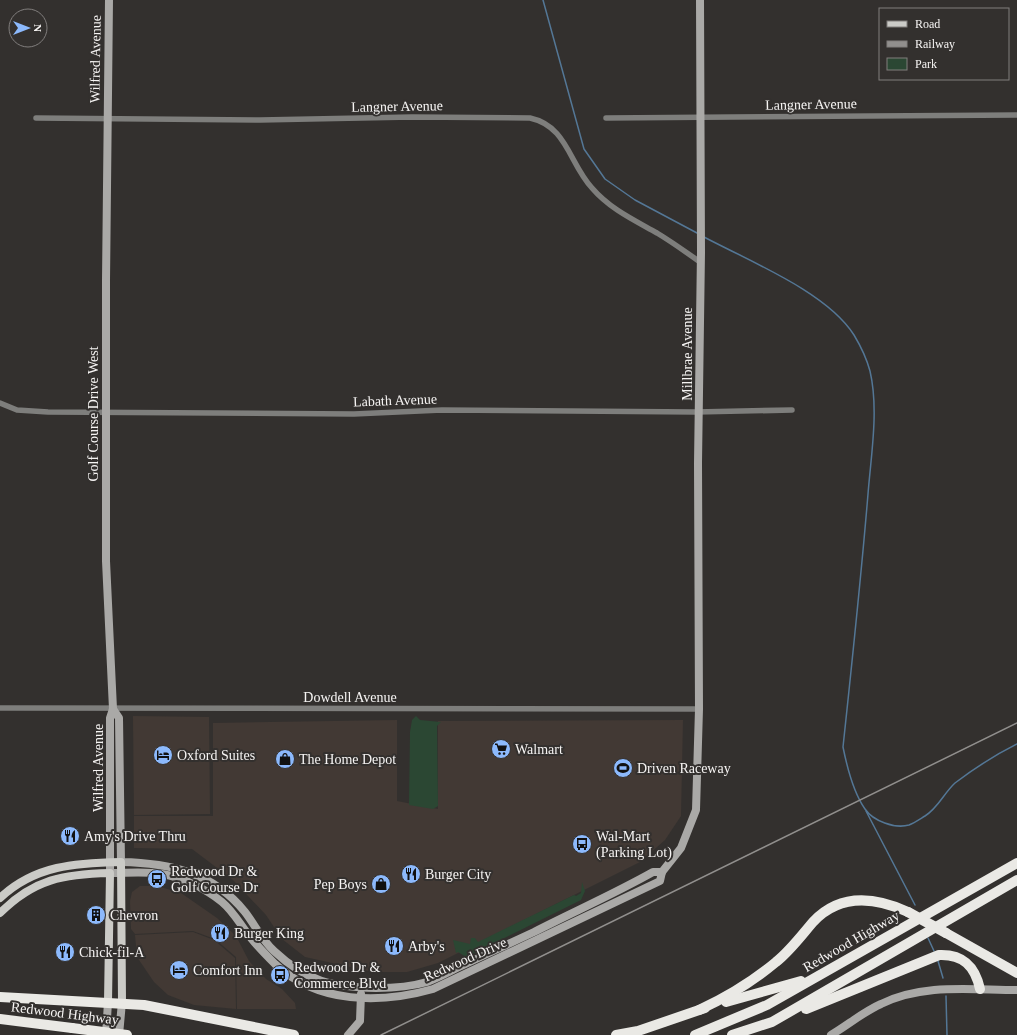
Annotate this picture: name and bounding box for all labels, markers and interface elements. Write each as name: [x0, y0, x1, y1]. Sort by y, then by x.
north arrow: [8, 8, 48, 48]
legend: [879, 8, 1009, 80]
street label: Wilfred Avenue: [87, 15, 104, 103]
text: Road: [915, 17, 940, 31]
text: N: [32, 24, 44, 32]
text: Railway: [915, 37, 955, 51]
text: Park: [915, 57, 937, 71]
street label: Langner Avenue: [765, 96, 857, 113]
street label: Langner Avenue: [351, 98, 443, 115]
street label: Millbrae Avenue: [680, 307, 695, 401]
street label: Golf Course Drive West: [86, 346, 101, 482]
street label: Labath Avenue: [353, 392, 437, 409]
street label: Dowdell Avenue: [303, 690, 397, 705]
street label: Wilfred Avenue: [91, 724, 106, 812]
supermarket icon: Walmart: [490, 738, 512, 760]
place label: Walmart: [515, 742, 563, 757]
hotel icon: Oxford Suites: [152, 744, 174, 766]
place label: Oxford Suites: [177, 748, 255, 763]
shop icon: The Home Depot: [274, 748, 296, 770]
place label: The Home Depot: [299, 752, 396, 767]
sports icon: Driven Raceway: [612, 757, 634, 779]
place label: Driven Raceway: [637, 761, 731, 776]
restaurant icon: Amy's Drive Thru: [59, 825, 81, 847]
place label: Amy's Drive Thru: [84, 829, 186, 844]
place label: Wal-Mart (Parking Lot): [596, 829, 672, 861]
bus stop icon: Wal-Mart (Parking Lot): [571, 833, 593, 855]
restaurant icon: Burger City: [400, 863, 422, 885]
place label: Redwood Dr & Golf Course Dr: [171, 864, 258, 895]
place label: Burger City: [425, 867, 491, 882]
bus stop icon: Redwood Dr & Golf Course Dr: [146, 868, 168, 890]
shop icon: Pep Boys: [370, 873, 392, 895]
place label: Pep Boys: [314, 877, 367, 892]
building icon: Chevron: [85, 904, 107, 926]
place label: Chevron: [110, 908, 158, 923]
street label: Redwood Highway: [801, 908, 902, 975]
restaurant icon: Burger King: [209, 922, 231, 944]
place label: Burger King: [234, 926, 304, 941]
street label: Redwood Drive: [421, 934, 509, 984]
restaurant icon: Arby's: [383, 935, 405, 957]
place label: Arby's: [408, 939, 445, 954]
restaurant icon: Chick-fil-A: [54, 941, 76, 963]
place label: Chick-fil-A: [79, 945, 145, 960]
hotel icon: Comfort Inn: [168, 959, 190, 981]
place label: Redwood Dr & Commerce Blvd: [294, 960, 386, 991]
place label: Comfort Inn: [193, 963, 263, 978]
bus stop icon: Redwood Dr & Commerce Blvd: [269, 964, 291, 986]
street label: Redwood Highway: [10, 999, 120, 1028]

